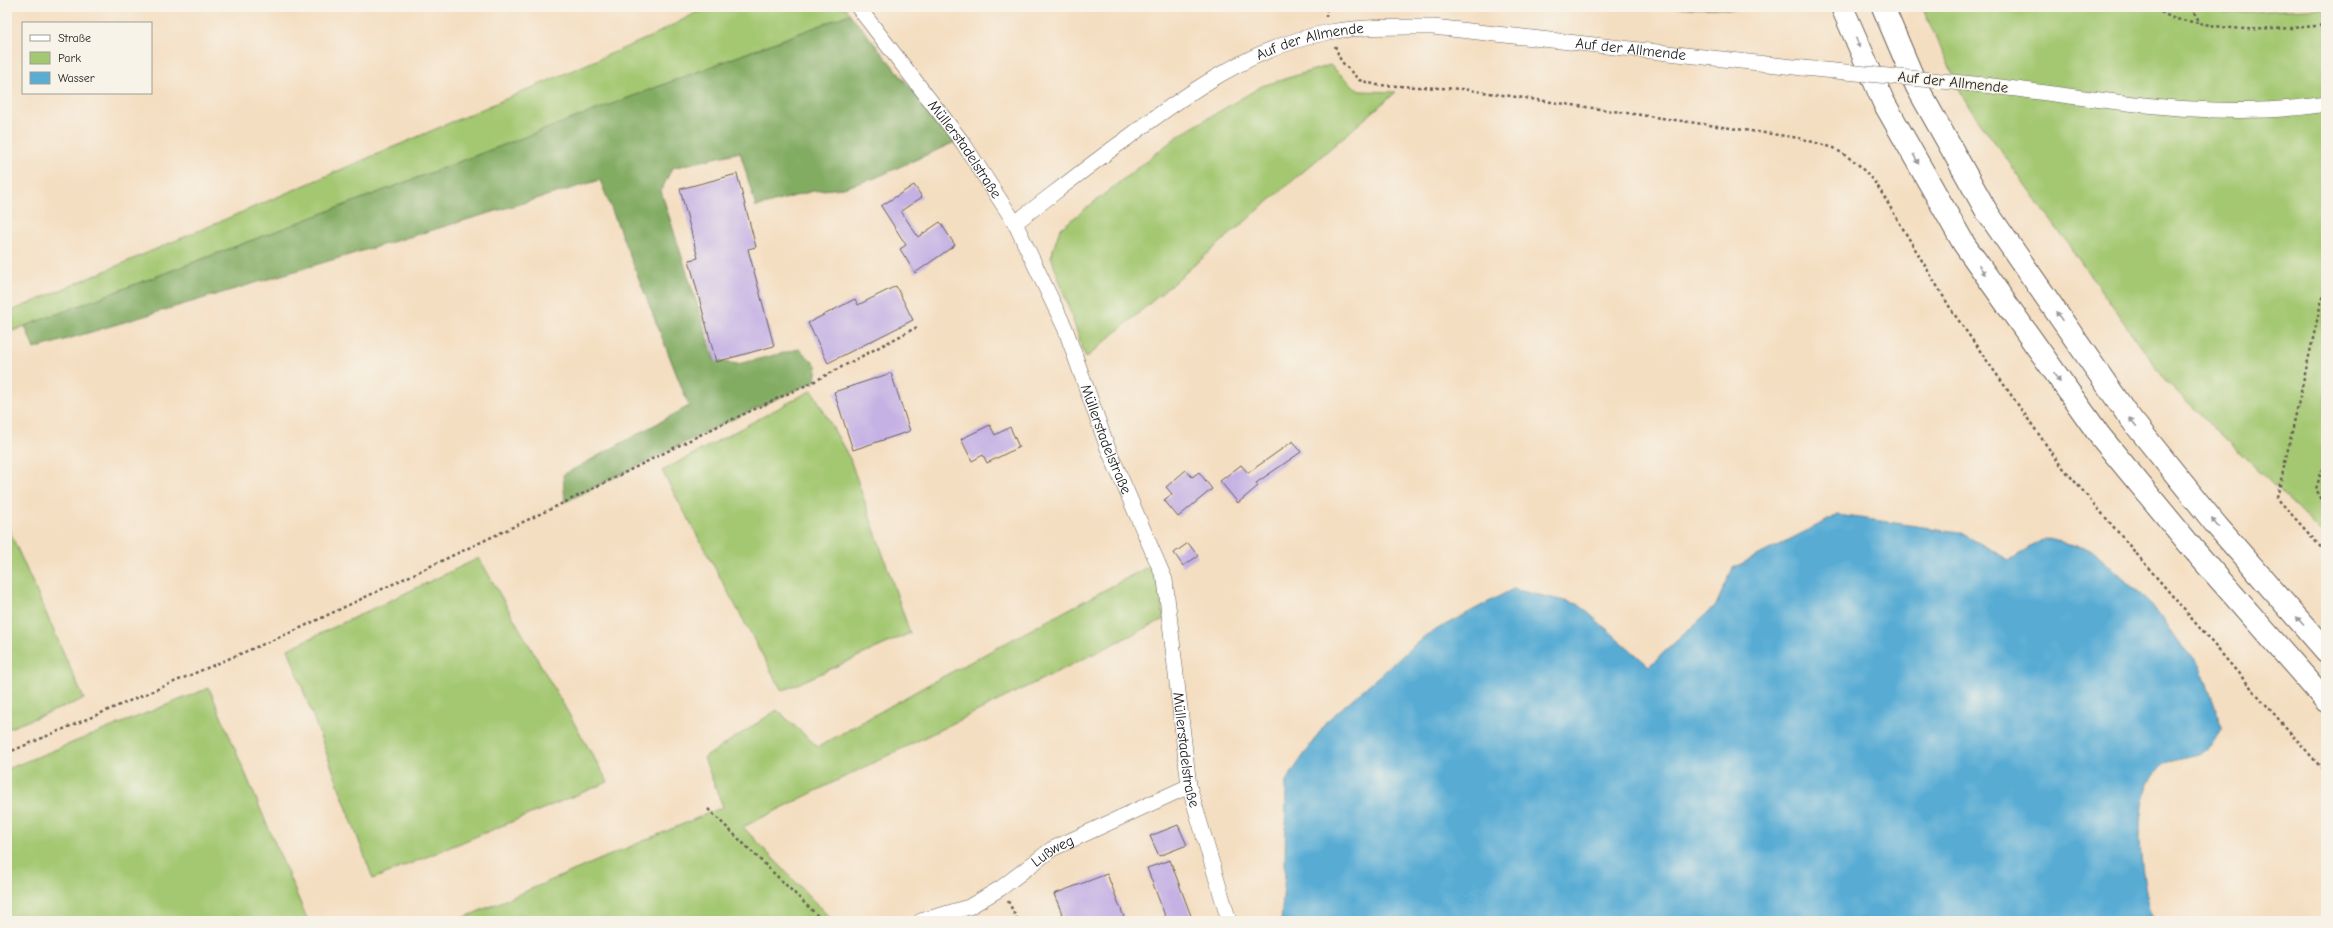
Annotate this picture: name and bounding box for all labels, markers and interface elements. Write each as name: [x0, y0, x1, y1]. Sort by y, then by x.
street label: Auf der Allmende: [1253, 19, 1365, 64]
legend: [22, 22, 152, 94]
text: Straße: [58, 31, 91, 45]
street label: Auf der Allmende: [1575, 34, 1687, 64]
one-way arrow: [1855, 37, 1861, 48]
text: Park: [58, 51, 81, 65]
street label: Auf der Allmende: [1897, 67, 2010, 97]
text: Wasser: [58, 71, 95, 85]
street label: Müllerstadelstraße: [924, 96, 1006, 202]
one-way arrow: [1912, 153, 1919, 165]
one-way arrow: [1978, 265, 1986, 276]
one-way arrow: [2055, 310, 2063, 321]
one-way arrow: [2053, 371, 2061, 382]
street label: Müllerstadelstraße: [1077, 382, 1136, 497]
one-way arrow: [2129, 417, 2138, 427]
one-way arrow: [2210, 518, 2219, 529]
one-way arrow: [2296, 616, 2305, 626]
street label: Müllerstadelstraße: [1169, 691, 1204, 810]
street label: Lußweg: [1028, 831, 1077, 871]

